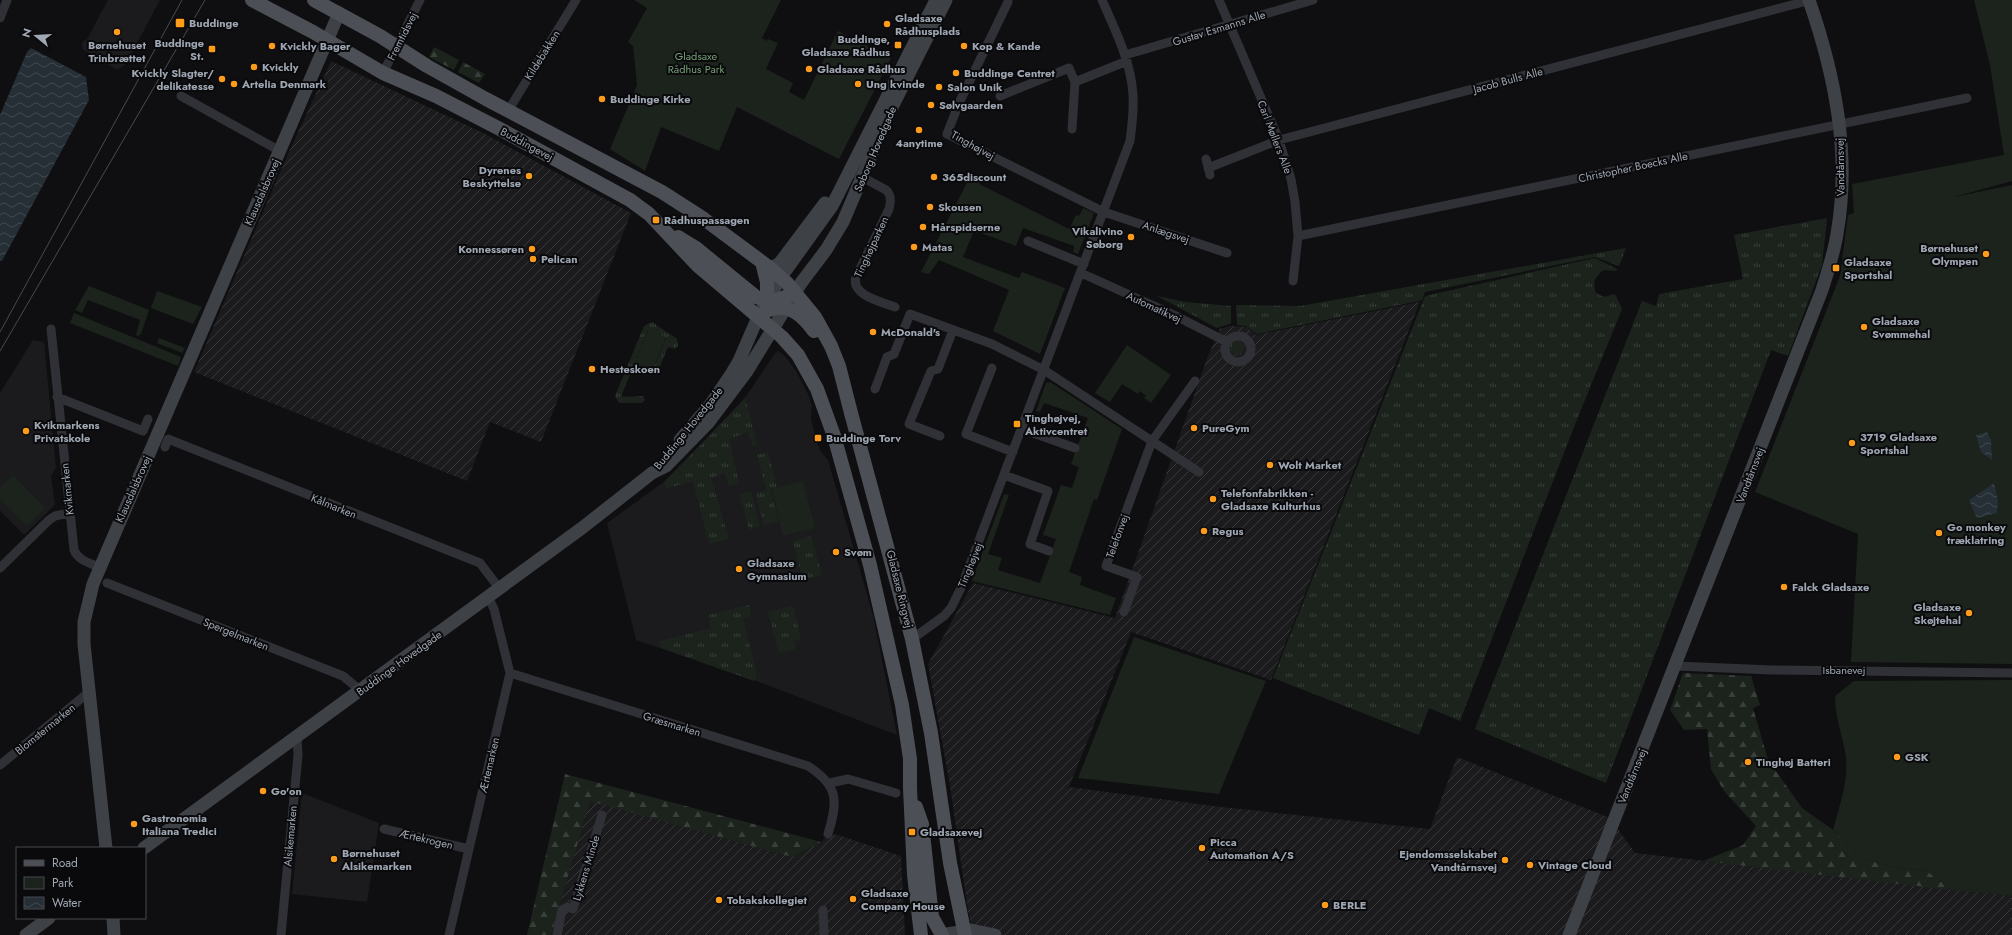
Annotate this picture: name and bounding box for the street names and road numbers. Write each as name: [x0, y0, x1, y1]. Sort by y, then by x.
street label: Gustav Esmanns Alle: [1171, 6, 1268, 50]
street label: Fremtidsvej: [383, 9, 421, 63]
street label: Kildebakken: [520, 27, 564, 83]
street label: Jacob Bulls Alle: [1469, 63, 1545, 97]
street label: Carl Møllers Alle: [1254, 98, 1296, 176]
street label: Søborg Hovedgade: [850, 104, 900, 194]
street label: Buddingevej: [498, 123, 556, 165]
street label: Tinghøjvej: [948, 126, 998, 164]
street label: Vandtårnsvej: [1831, 138, 1849, 196]
street label: Christopher Boecks Alle: [1577, 148, 1689, 186]
street label: Klausdalsbrovej: [240, 156, 284, 228]
street label: Tinghøjparken: [850, 214, 892, 280]
street label: Anlægsvej: [1141, 217, 1191, 247]
street label: Automatikvej: [1124, 287, 1184, 327]
street label: Buddinge Hovedgade: [650, 383, 727, 473]
street label: Vandtårnsvej: [1732, 445, 1768, 505]
street label: Klausdalsbrovej: [111, 453, 155, 525]
street label: Kvikmarken: [56, 462, 78, 516]
street label: Kålmarken: [309, 490, 359, 522]
street label: Telefonvej: [1102, 512, 1132, 560]
street label: Tinghøjvej: [954, 540, 986, 590]
street label: Gladsaxe Ringvej: [883, 548, 917, 630]
street label: Spergelmarken: [201, 614, 271, 654]
street label: Buddinge Hovedgade: [353, 626, 445, 699]
street label: Isbanevej: [1822, 662, 1866, 678]
street label: Blomstermarken: [11, 700, 79, 758]
street label: Græsmarken: [641, 708, 703, 740]
street label: Ærtemarken: [475, 736, 503, 794]
street label: Vandtårnsvej: [1614, 746, 1650, 806]
street label: Alsikemarken: [279, 805, 301, 867]
street label: Ærtekrogen: [397, 825, 455, 853]
street label: Lykkens Minde: [568, 833, 604, 903]

